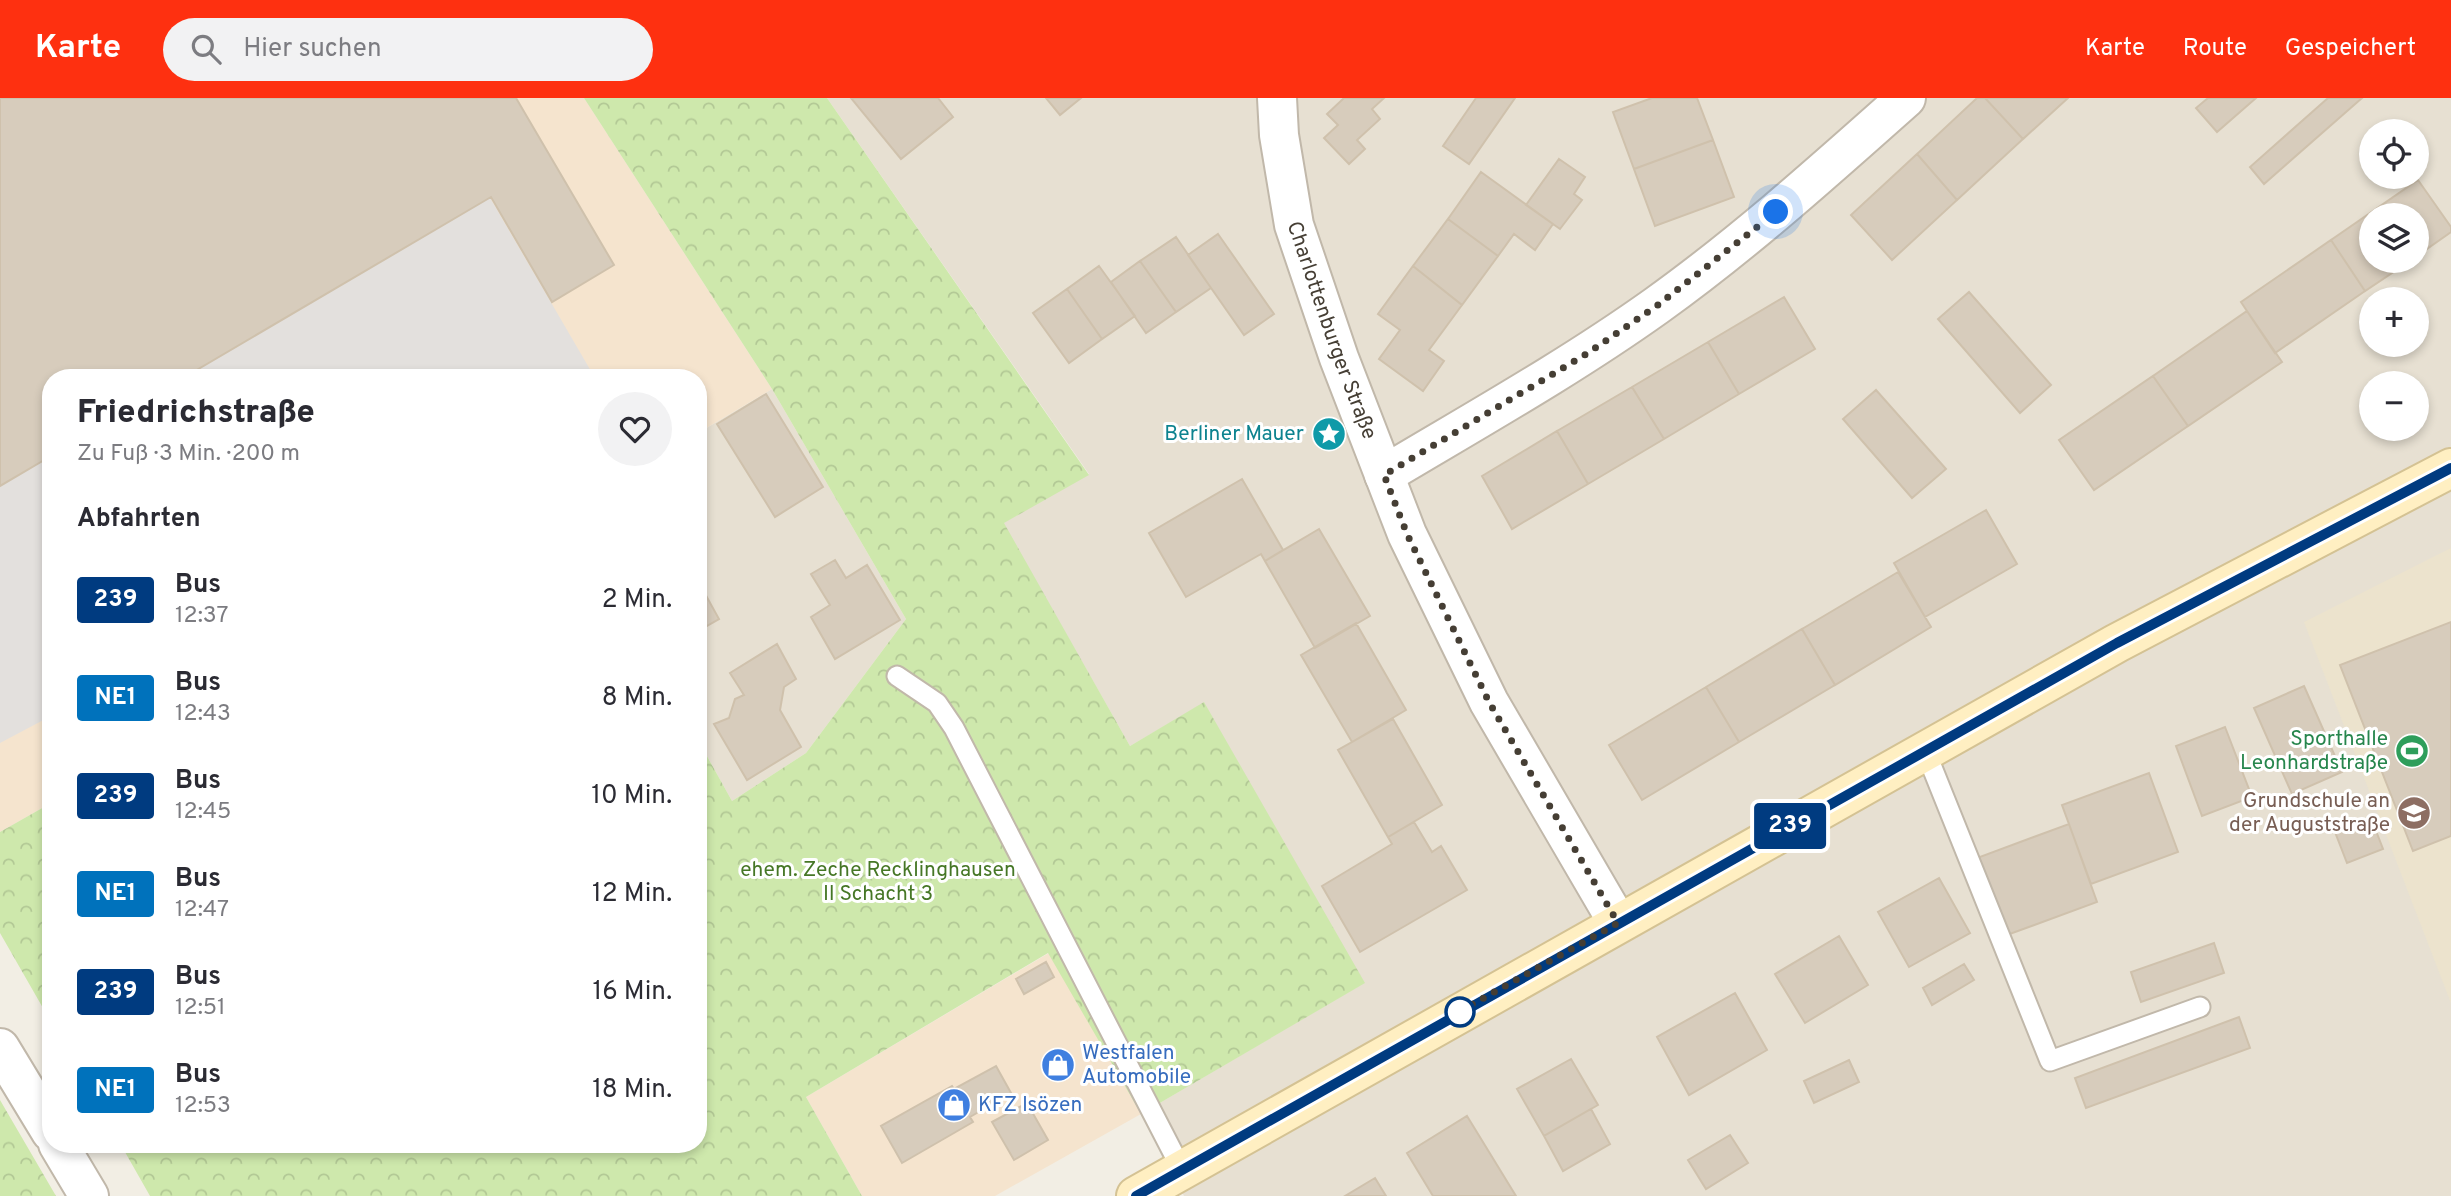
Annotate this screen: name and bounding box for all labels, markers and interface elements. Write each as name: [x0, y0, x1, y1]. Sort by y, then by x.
search box: [163, 18, 653, 81]
text: Karte: [35, 28, 121, 70]
icon: search: [187, 30, 225, 68]
text: Hier suchen: [243, 33, 382, 66]
text: Karte: [2085, 34, 2145, 64]
text: Route: [2183, 34, 2247, 64]
text: Gespeichert: [2285, 34, 2416, 64]
map controls: [2359, 119, 2429, 441]
button: locate: [2359, 119, 2429, 189]
your location: [1758, 194, 1793, 229]
button: layers: [2359, 203, 2429, 273]
street label: Charlottenburger Straße: [1280, 218, 1383, 443]
button: +: [2359, 287, 2429, 357]
button: −: [2359, 371, 2429, 441]
button: heart: [598, 392, 672, 466]
text: Friedrichstraße: [77, 393, 315, 435]
place icon: Berliner Mauer: [1310, 415, 1348, 453]
place label: Berliner Mauer: [1164, 421, 1304, 448]
text: Zu Fuß · 3 Min. · 200 m: [77, 440, 300, 469]
text: Abfahrten: [77, 503, 201, 536]
text: Bus: [175, 569, 221, 602]
text: 2 Min.: [602, 584, 672, 617]
text: 239: [94, 585, 137, 615]
text: 12:37: [175, 602, 228, 631]
text: Bus: [175, 667, 221, 700]
text: 8 Min.: [602, 682, 672, 715]
text: NE1: [95, 683, 136, 713]
text: 12:43: [175, 700, 231, 729]
place label: Sporthalle Leonhardstraße: [2240, 726, 2388, 777]
sports icon: Sporthalle Leonhardstraße: [2393, 732, 2431, 770]
text: Bus: [175, 765, 221, 798]
text: 10 Min.: [591, 780, 672, 813]
text: 239: [94, 781, 137, 811]
place label: Grundschule an der Auguststraße: [2229, 788, 2390, 839]
school or university icon: Grundschule an der Auguststraße: [2395, 794, 2433, 832]
text: 12:45: [175, 798, 231, 827]
line badge: 239: [1750, 803, 1830, 849]
text: 239: [1768, 811, 1812, 841]
park label: ehem. Zeche Recklinghausen II Schacht 3: [740, 857, 1016, 908]
text: Bus: [175, 863, 221, 896]
text: 12 Min.: [592, 878, 672, 911]
text: NE1: [95, 879, 136, 909]
text: 12:47: [175, 896, 229, 925]
text: Bus: [175, 961, 221, 994]
text: 16 Min.: [592, 976, 672, 1009]
text: 239: [94, 977, 137, 1007]
text: 12:51: [175, 994, 226, 1023]
unlabelled marker: [1445, 997, 1475, 1027]
place label: Westfalen Automobile: [1082, 1040, 1191, 1091]
shop icon: Westfalen Automobile: [1039, 1046, 1077, 1084]
text: Bus: [175, 1059, 221, 1092]
text: 18 Min.: [592, 1074, 672, 1107]
text: NE1: [95, 1075, 136, 1105]
shop icon: KFZ Isözen: [935, 1086, 973, 1124]
text: 12:53: [175, 1092, 231, 1121]
place label: KFZ Isözen: [978, 1092, 1082, 1119]

